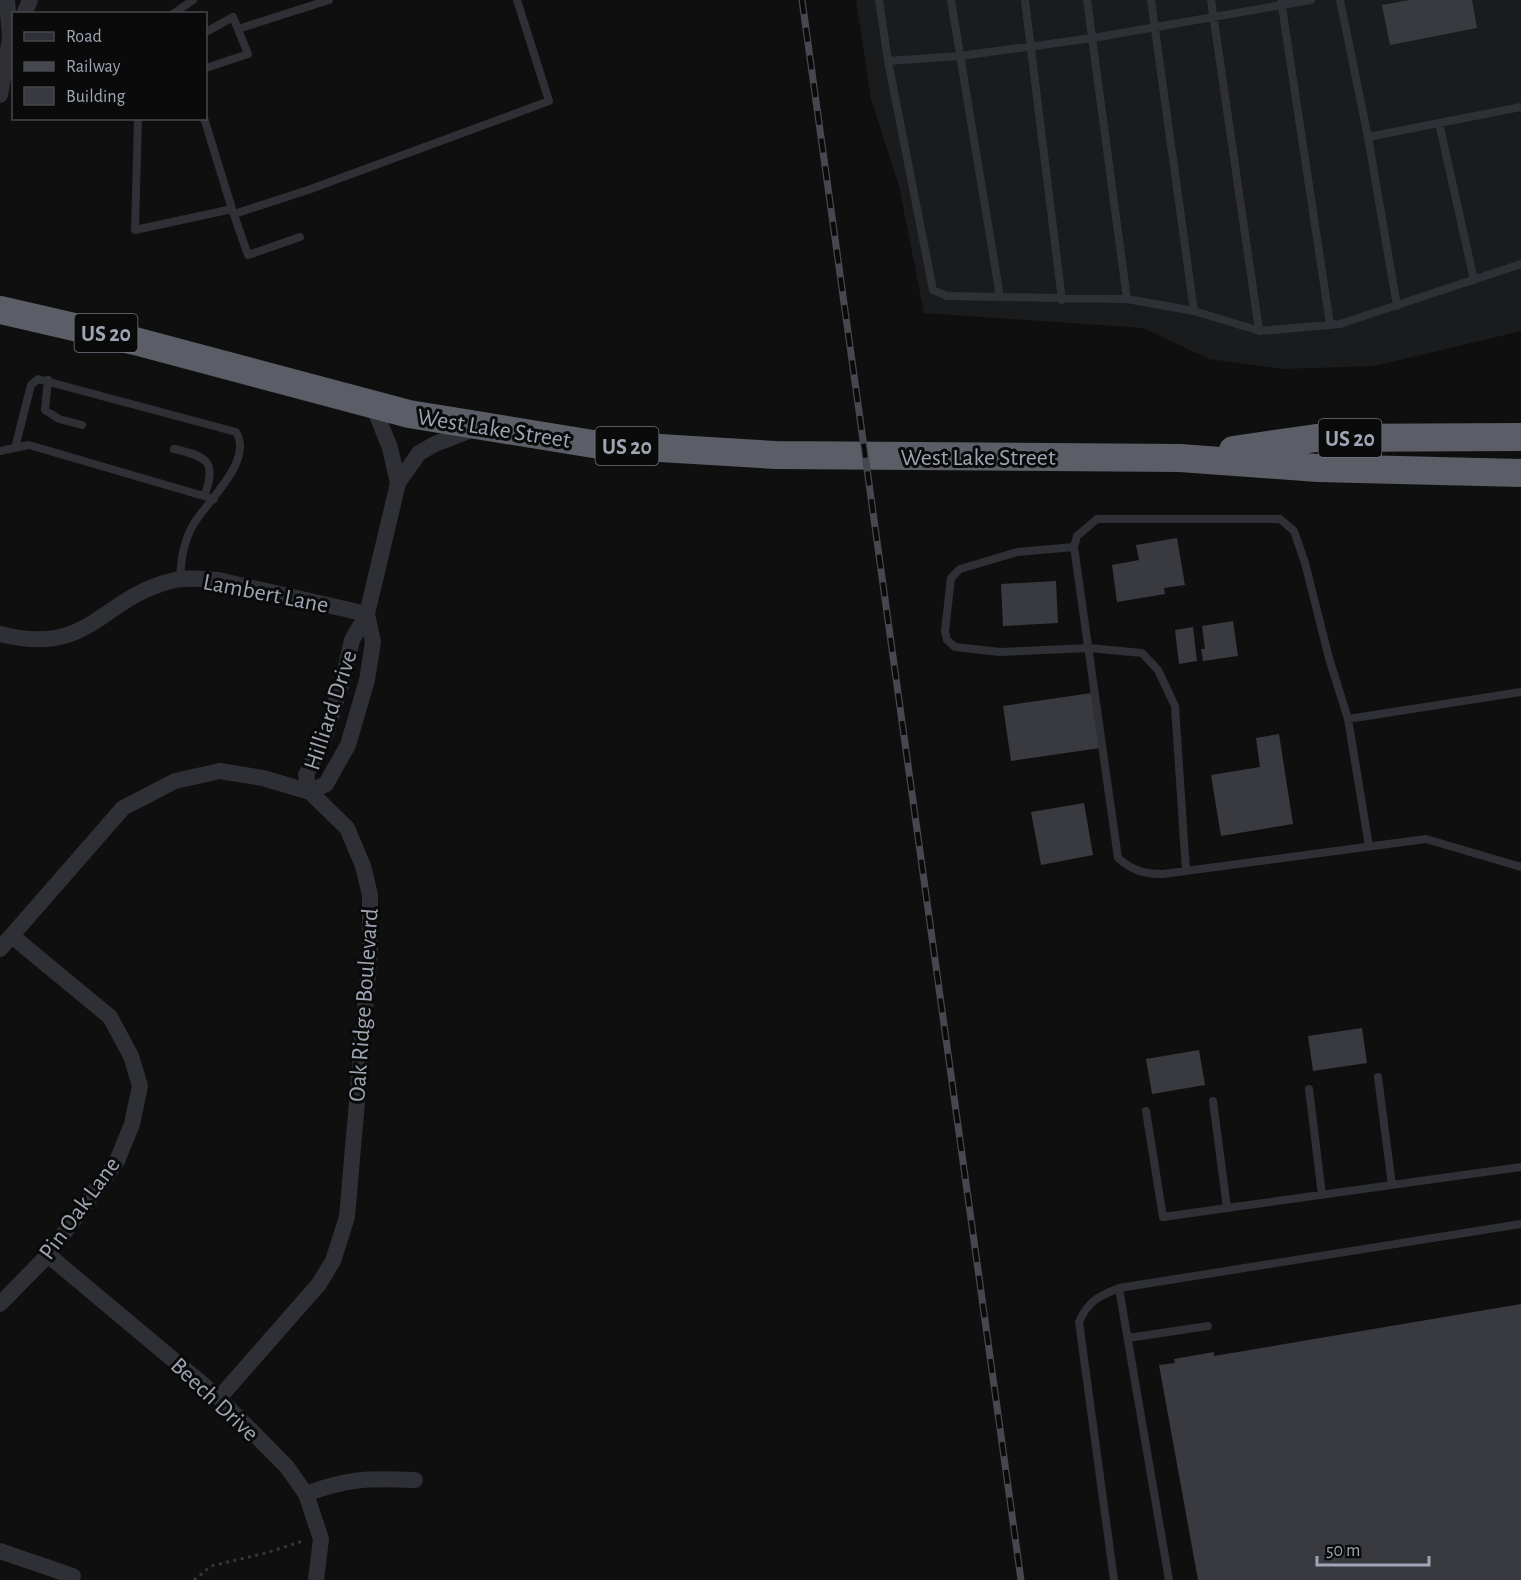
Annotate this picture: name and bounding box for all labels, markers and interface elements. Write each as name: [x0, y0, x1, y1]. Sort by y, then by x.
legend: [12, 12, 207, 120]
text: Road: [66, 28, 102, 46]
text: Railway: [66, 58, 121, 76]
text: Building: [66, 88, 126, 106]
road number: US 20: [74, 314, 138, 352]
street label: West Lake Street: [415, 405, 573, 453]
road number: US 20: [1318, 419, 1382, 457]
road number: US 20: [596, 427, 658, 465]
street label: West Lake Street: [900, 446, 1056, 470]
street label: Lambert Lane: [201, 570, 330, 618]
street label: Hilliard Drive: [300, 647, 362, 773]
street label: Oak Ridge Boulevard: [345, 907, 383, 1103]
street label: Pin Oak Lane: [35, 1153, 125, 1264]
street label: Beech Drive: [166, 1353, 263, 1446]
scale bar: [1317, 1529, 1430, 1567]
text: 50 m: [1326, 1542, 1360, 1560]

